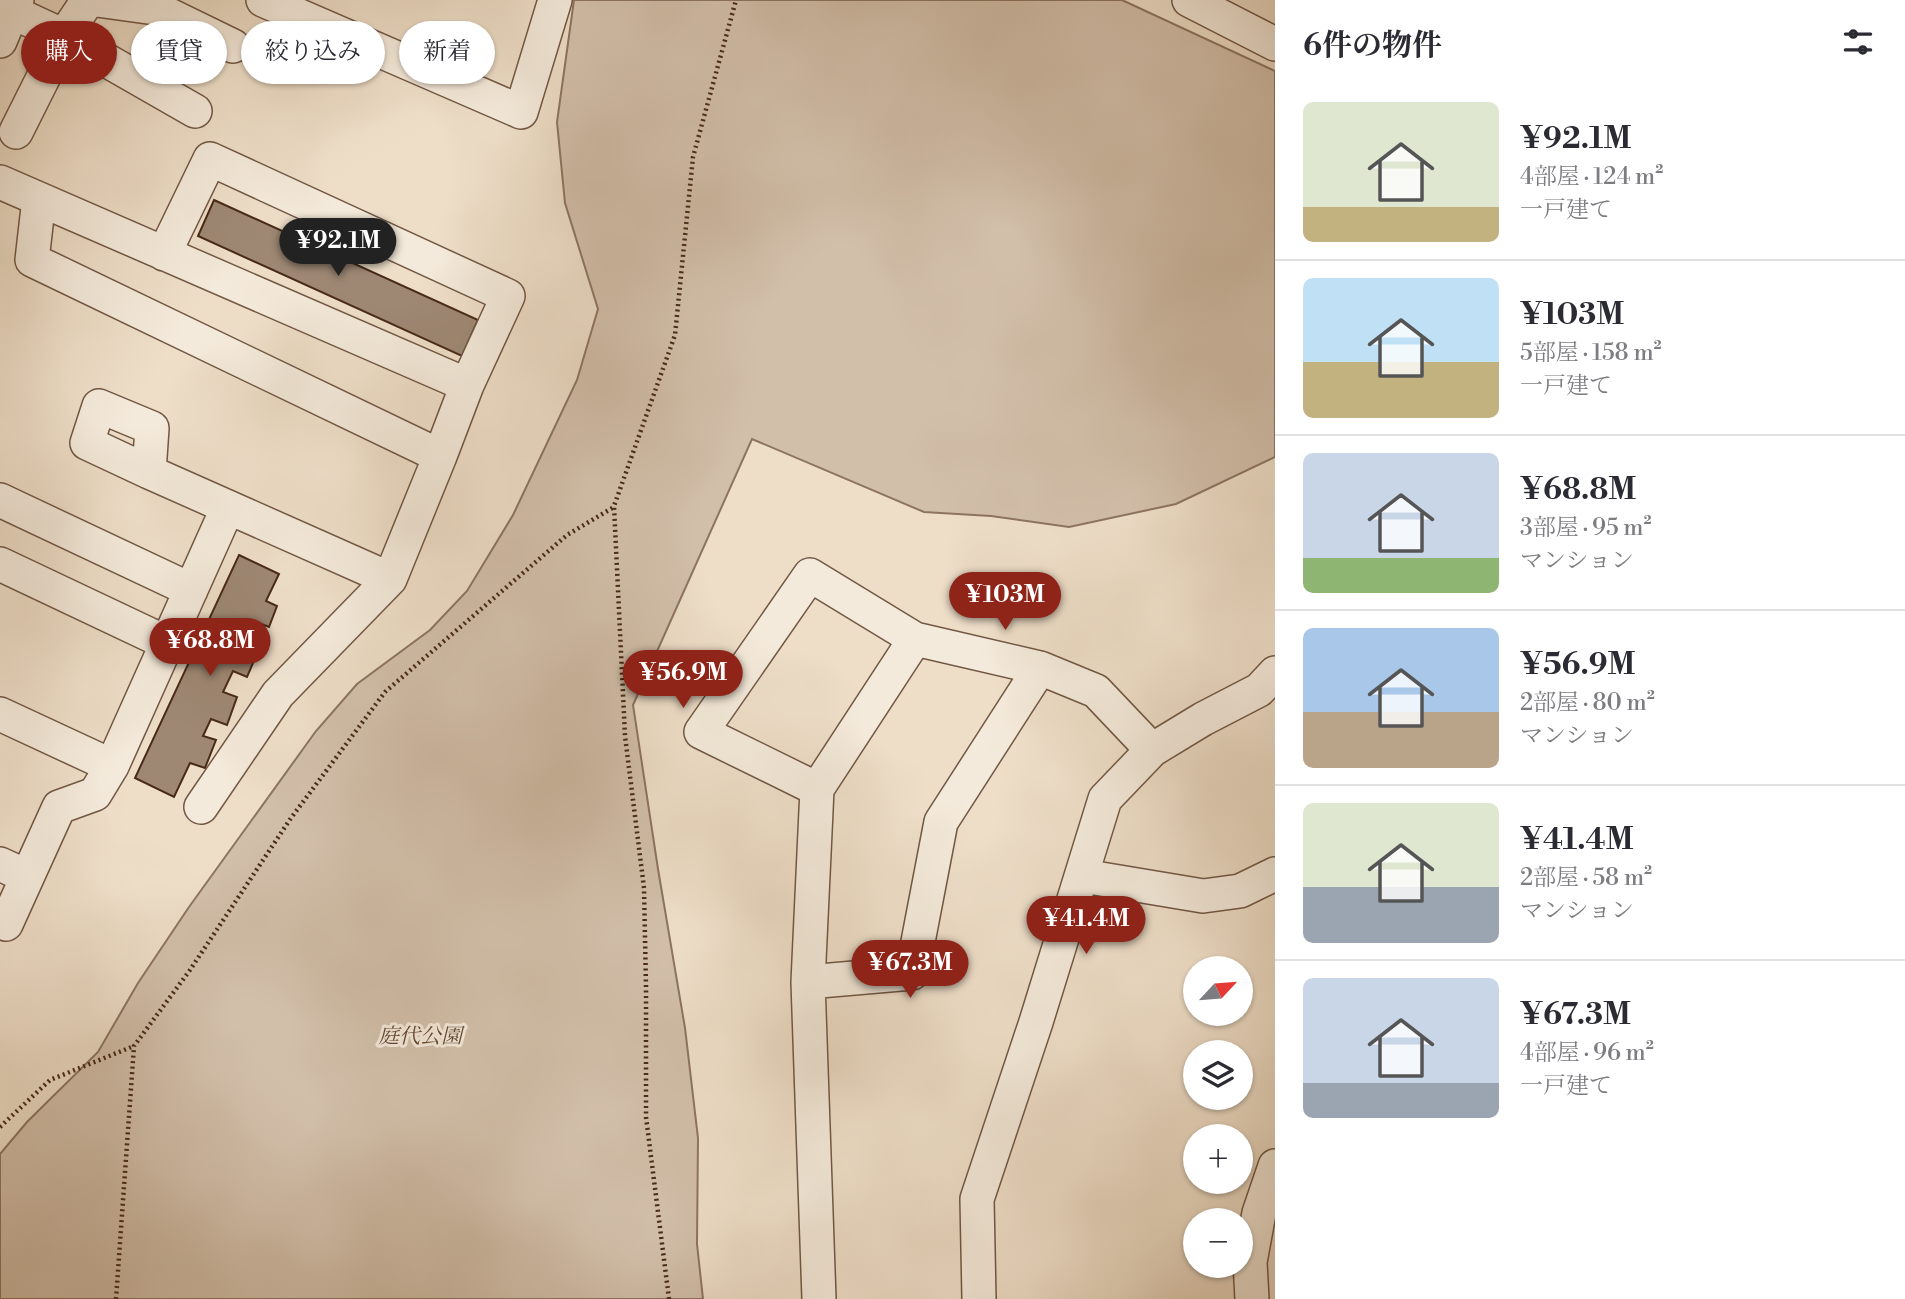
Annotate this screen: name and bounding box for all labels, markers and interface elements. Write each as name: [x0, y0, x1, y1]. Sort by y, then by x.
chip: 購入: [21, 21, 117, 84]
chip: 賃貸: [131, 21, 227, 84]
chip: 絞り込み: [241, 21, 385, 84]
chip: 新着: [399, 21, 495, 84]
icon: filters: [1839, 23, 1877, 61]
text: 6件の物件: [1303, 27, 1442, 65]
text: ¥92.1M: [1520, 120, 1631, 158]
icon: home: [1359, 130, 1443, 214]
text: 4部屋 · 124 m²: [1520, 163, 1663, 191]
text: 一戸建て: [1520, 196, 1612, 224]
pin: ¥92.1M: [281, 218, 395, 278]
text: ¥92.1M: [295, 227, 381, 255]
text: ¥103M: [1520, 296, 1624, 334]
icon: home: [1359, 306, 1443, 390]
text: 5部屋 · 158 m²: [1520, 339, 1662, 367]
text: 一戸建て: [1520, 372, 1612, 400]
text: ¥68.8M: [1520, 471, 1636, 509]
icon: home: [1359, 481, 1443, 565]
text: 3部屋 · 95 m²: [1520, 514, 1652, 542]
text: マンション: [1520, 547, 1634, 575]
pin: ¥103M: [956, 572, 1054, 632]
text: ¥103M: [965, 581, 1045, 609]
pin: ¥68.8M: [153, 618, 267, 678]
text: ¥68.8M: [165, 627, 255, 655]
text: ¥56.9M: [1520, 646, 1635, 684]
pin: ¥56.9M: [626, 650, 740, 710]
icon: home: [1359, 656, 1443, 740]
text: ¥56.9M: [639, 659, 727, 687]
text: 2部屋 · 80 m²: [1520, 689, 1655, 717]
text: マンション: [1520, 722, 1634, 750]
text: ¥41.4M: [1520, 821, 1634, 859]
icon: home: [1359, 831, 1443, 915]
text: 2部屋 · 58 m²: [1520, 864, 1652, 892]
pin: ¥41.4M: [1029, 897, 1143, 956]
text: マンション: [1520, 897, 1634, 925]
text: ¥41.4M: [1042, 905, 1130, 933]
pin: ¥67.3M: [853, 940, 967, 1000]
text: ¥67.3M: [868, 949, 952, 977]
north arrow: [1183, 956, 1253, 1026]
map controls: [1183, 956, 1253, 1278]
text: ¥67.3M: [1520, 996, 1631, 1034]
icon: home: [1359, 1006, 1443, 1090]
park label: 庭代公園: [378, 1024, 465, 1050]
text: 4部屋 · 96 m²: [1520, 1039, 1654, 1067]
button: layers: [1183, 1040, 1253, 1110]
text: 一戸建て: [1520, 1072, 1612, 1100]
button: +: [1183, 1124, 1253, 1194]
button: −: [1183, 1208, 1253, 1278]

